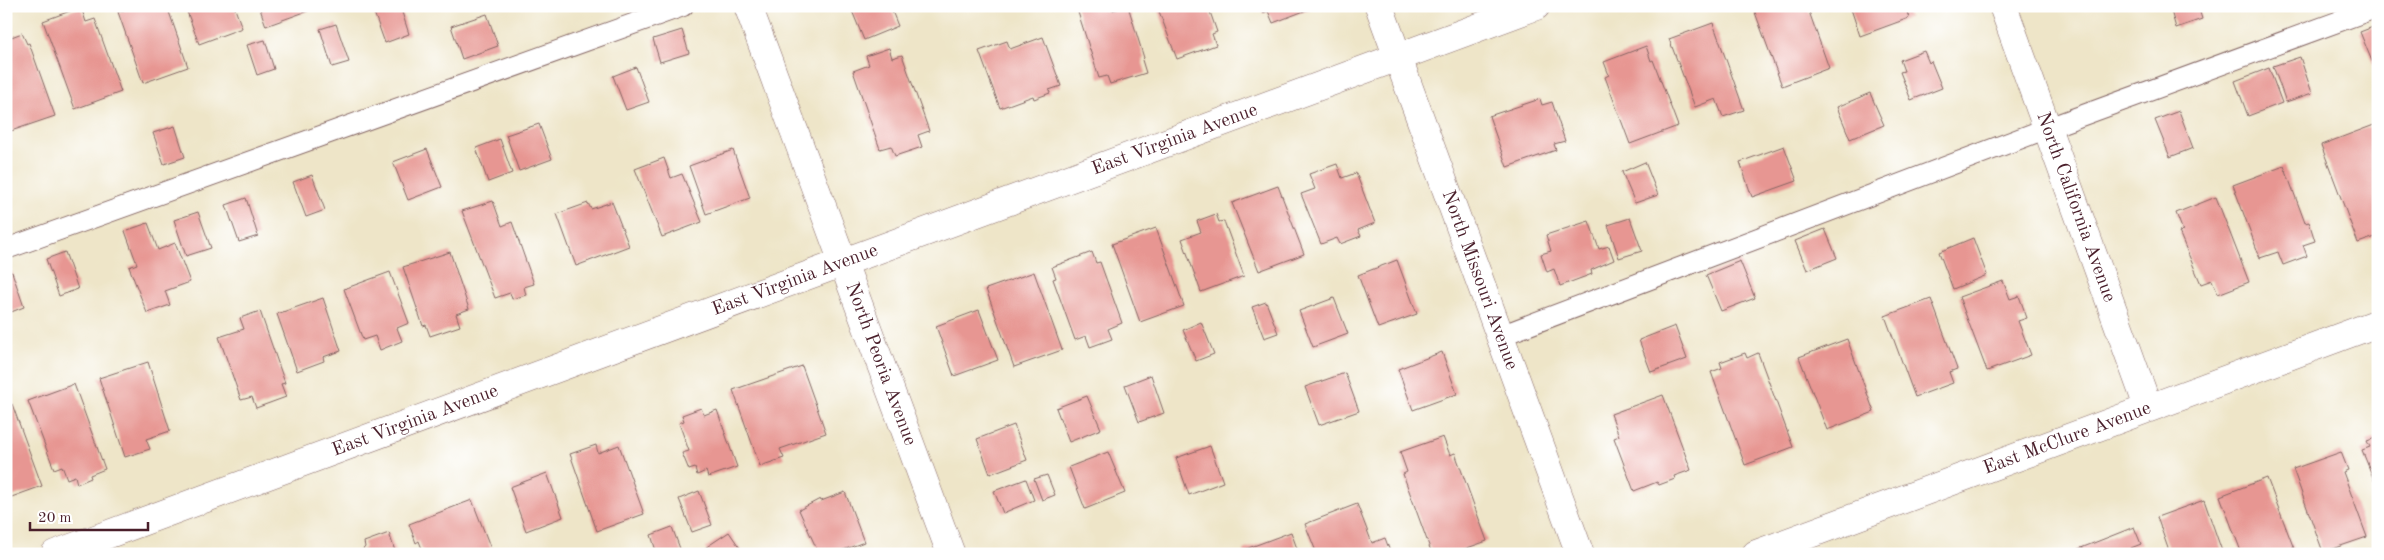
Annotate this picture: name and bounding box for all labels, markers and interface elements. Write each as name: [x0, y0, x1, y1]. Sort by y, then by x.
street label: East Virginia Avenue: [1089, 100, 1260, 179]
street label: North California Avenue: [2033, 110, 2119, 305]
street label: North Missouri Avenue: [1438, 188, 1521, 373]
street label: East Virginia Avenue: [709, 241, 881, 320]
street label: North Peoria Avenue: [842, 280, 920, 448]
street label: East Virginia Avenue: [330, 381, 501, 460]
street label: East McClure Avenue: [1981, 399, 2154, 478]
scale bar: [30, 500, 148, 532]
text: 20 m: [38, 511, 72, 526]

